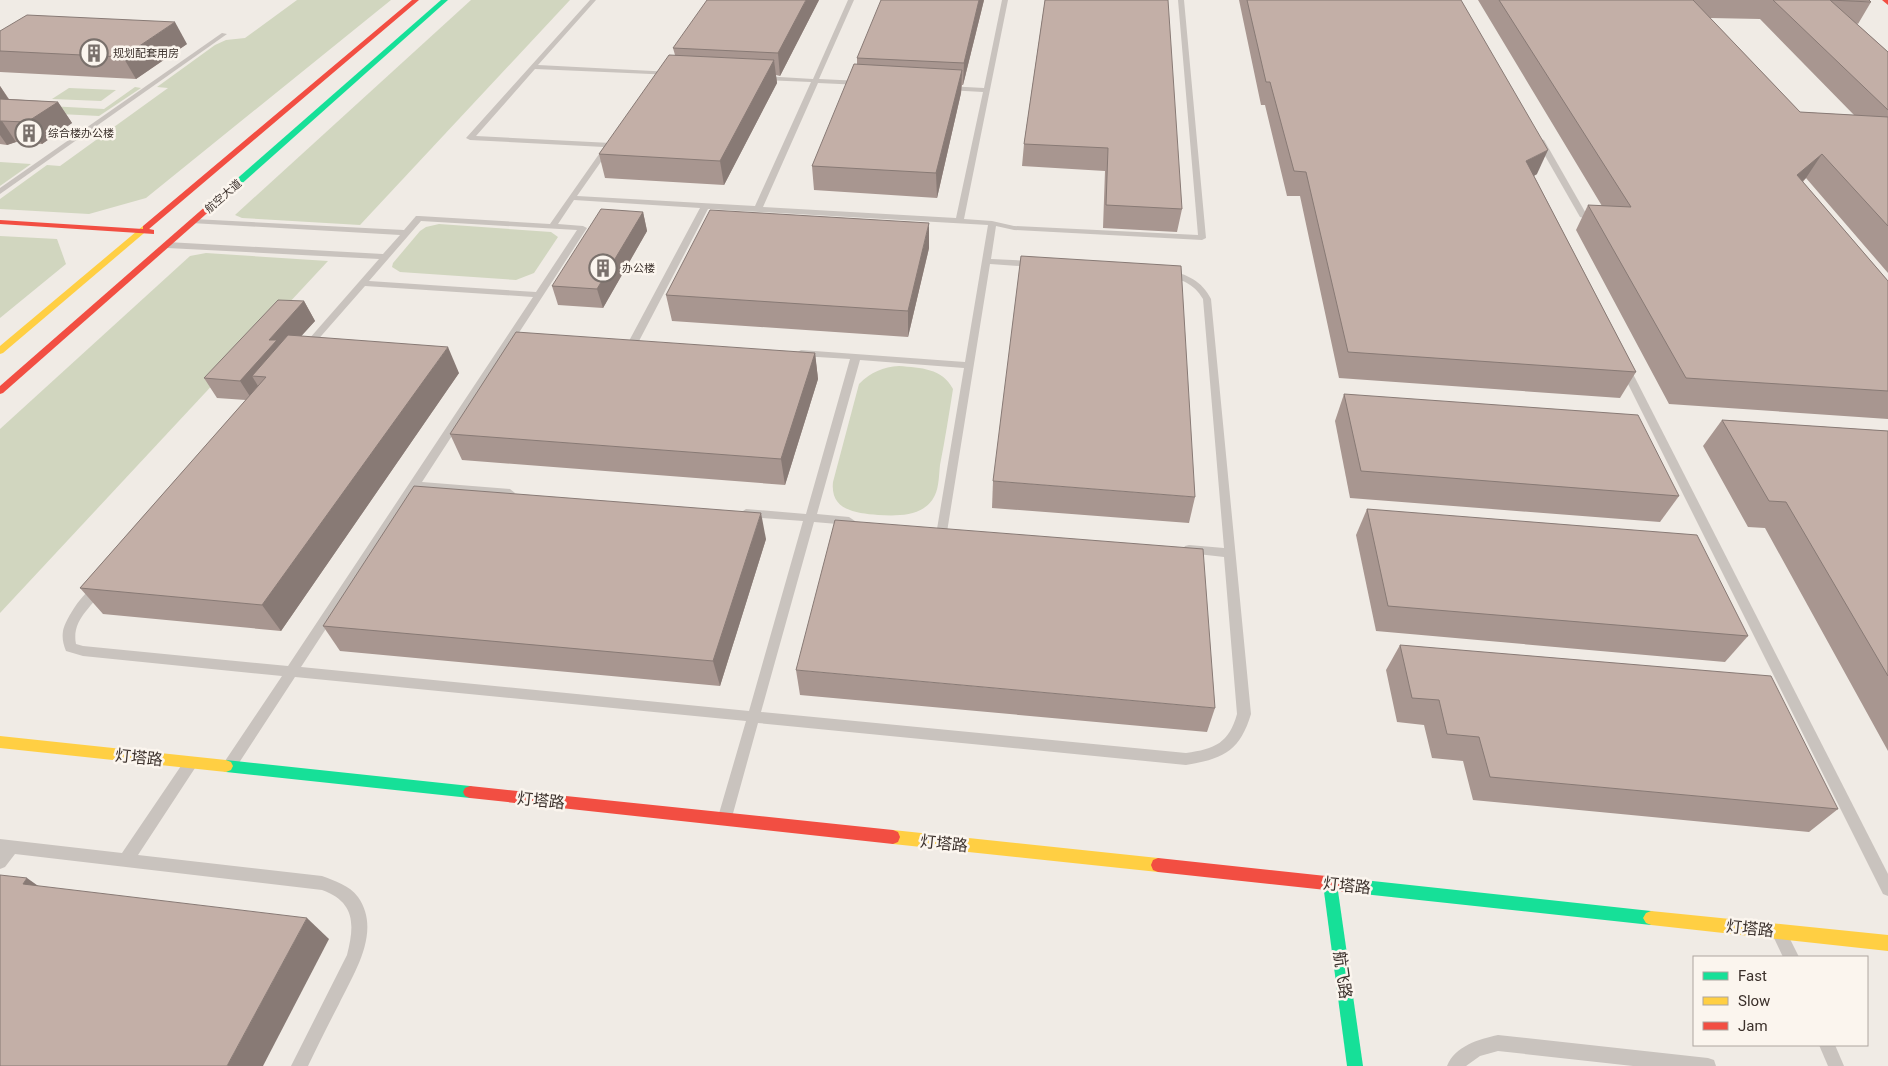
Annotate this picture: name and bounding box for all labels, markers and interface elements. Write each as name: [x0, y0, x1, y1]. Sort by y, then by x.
building icon: 规划配套用房: [79, 38, 109, 68]
place label: 规划配套用房: [113, 47, 179, 60]
building icon: 综合楼办公楼: [14, 118, 44, 148]
place label: 综合楼办公楼: [48, 127, 114, 140]
street label: 航空大道: [202, 177, 244, 216]
building icon: 办公楼: [588, 253, 618, 283]
place label: 办公楼: [622, 262, 655, 275]
street label: 灯塔路: [114, 746, 164, 769]
street label: 灯塔路: [516, 789, 566, 812]
street label: 灯塔路: [919, 832, 969, 855]
street label: 灯塔路: [1322, 874, 1372, 897]
street label: 灯塔路: [1725, 917, 1775, 940]
street label: 航飞路: [1330, 950, 1355, 1000]
legend: [1693, 956, 1868, 1046]
text: Fast: [1738, 967, 1767, 985]
text: Slow: [1738, 992, 1770, 1010]
text: Jam: [1738, 1017, 1768, 1035]

